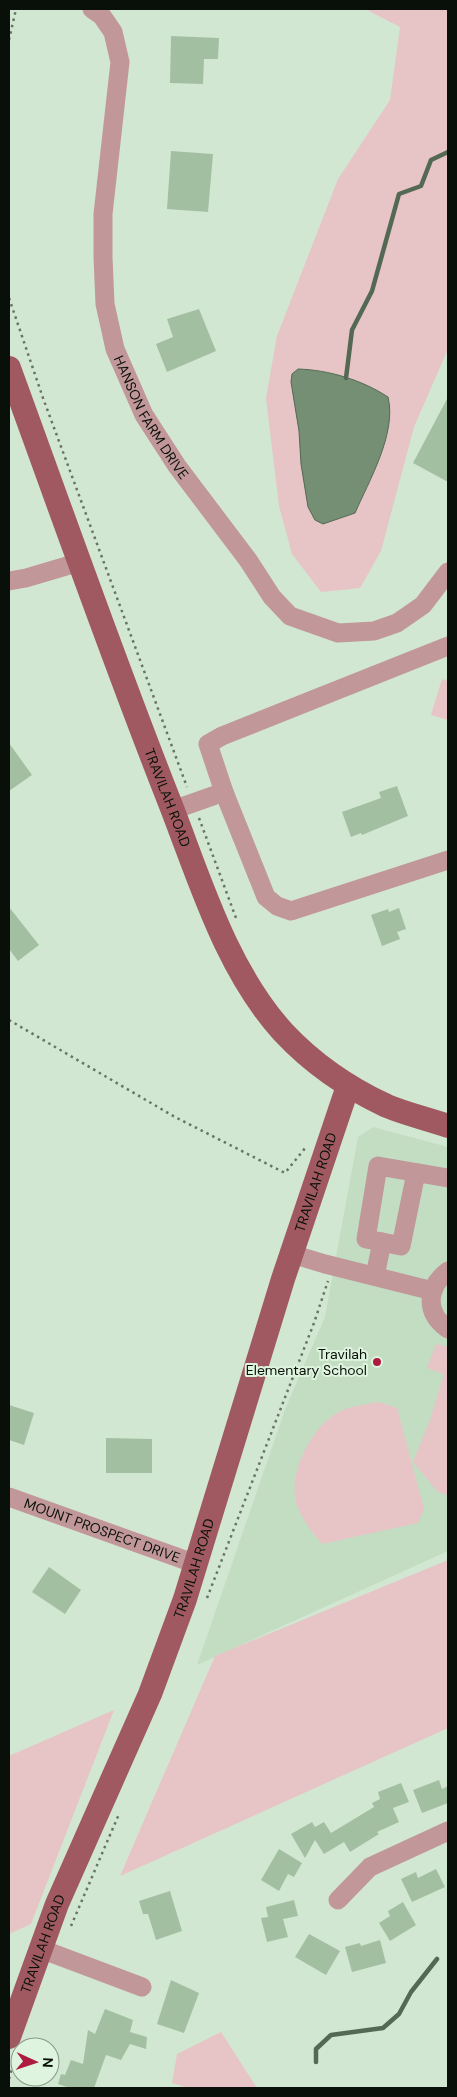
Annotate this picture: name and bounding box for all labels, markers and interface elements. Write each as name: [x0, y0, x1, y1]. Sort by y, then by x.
street label: HANSON FARM DRIVE: [110, 353, 193, 483]
street label: TRAVILAH ROAD: [141, 746, 195, 849]
street label: TRAVILAH ROAD: [290, 1130, 341, 1235]
place label: Travilah Elementary School: [246, 1345, 367, 1379]
marker: Travilah Elementary School: [371, 1356, 383, 1368]
street label: MOUNT PROSPECT DRIVE: [22, 1494, 183, 1567]
street label: TRAVILAH ROAD: [170, 1516, 218, 1621]
street label: TRAVILAH ROAD: [16, 1891, 69, 1996]
north arrow: [10, 2037, 60, 2087]
text: N: [39, 2057, 57, 2068]

